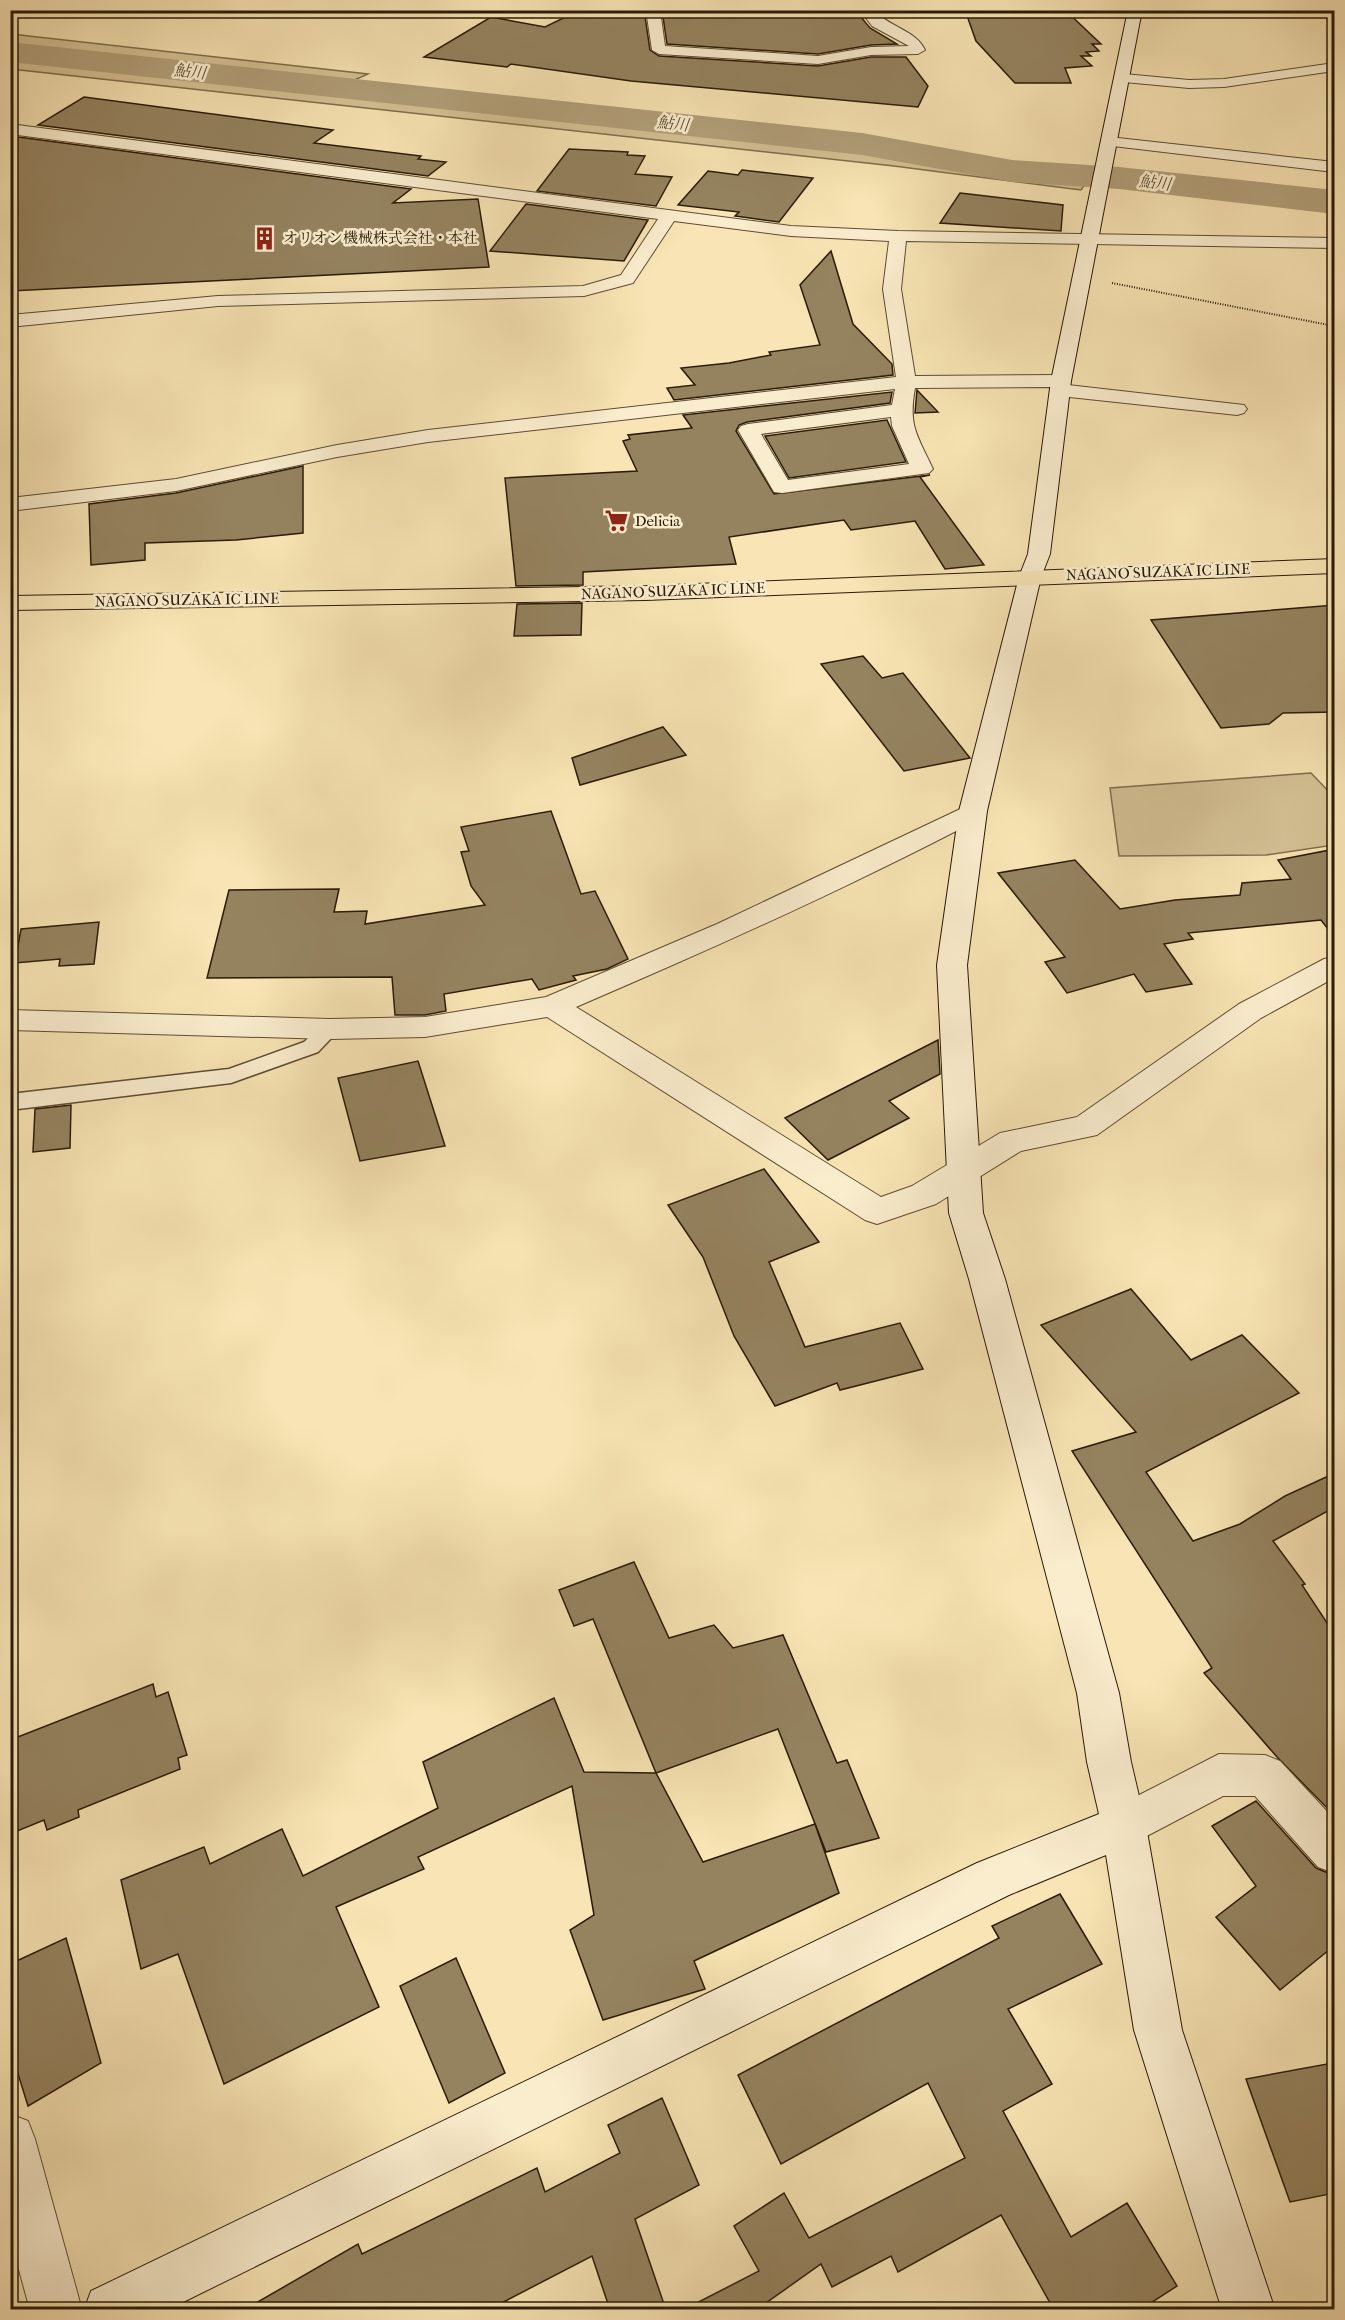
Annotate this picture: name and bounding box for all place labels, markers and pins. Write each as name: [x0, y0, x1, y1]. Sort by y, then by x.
building icon: オリオン機械株式会社・本社: [252, 225, 278, 251]
place label: オリオン機械株式会社・本社: [283, 229, 478, 247]
supermarket icon: Delicia: [604, 508, 630, 534]
place label: Delicia: [635, 512, 681, 530]

